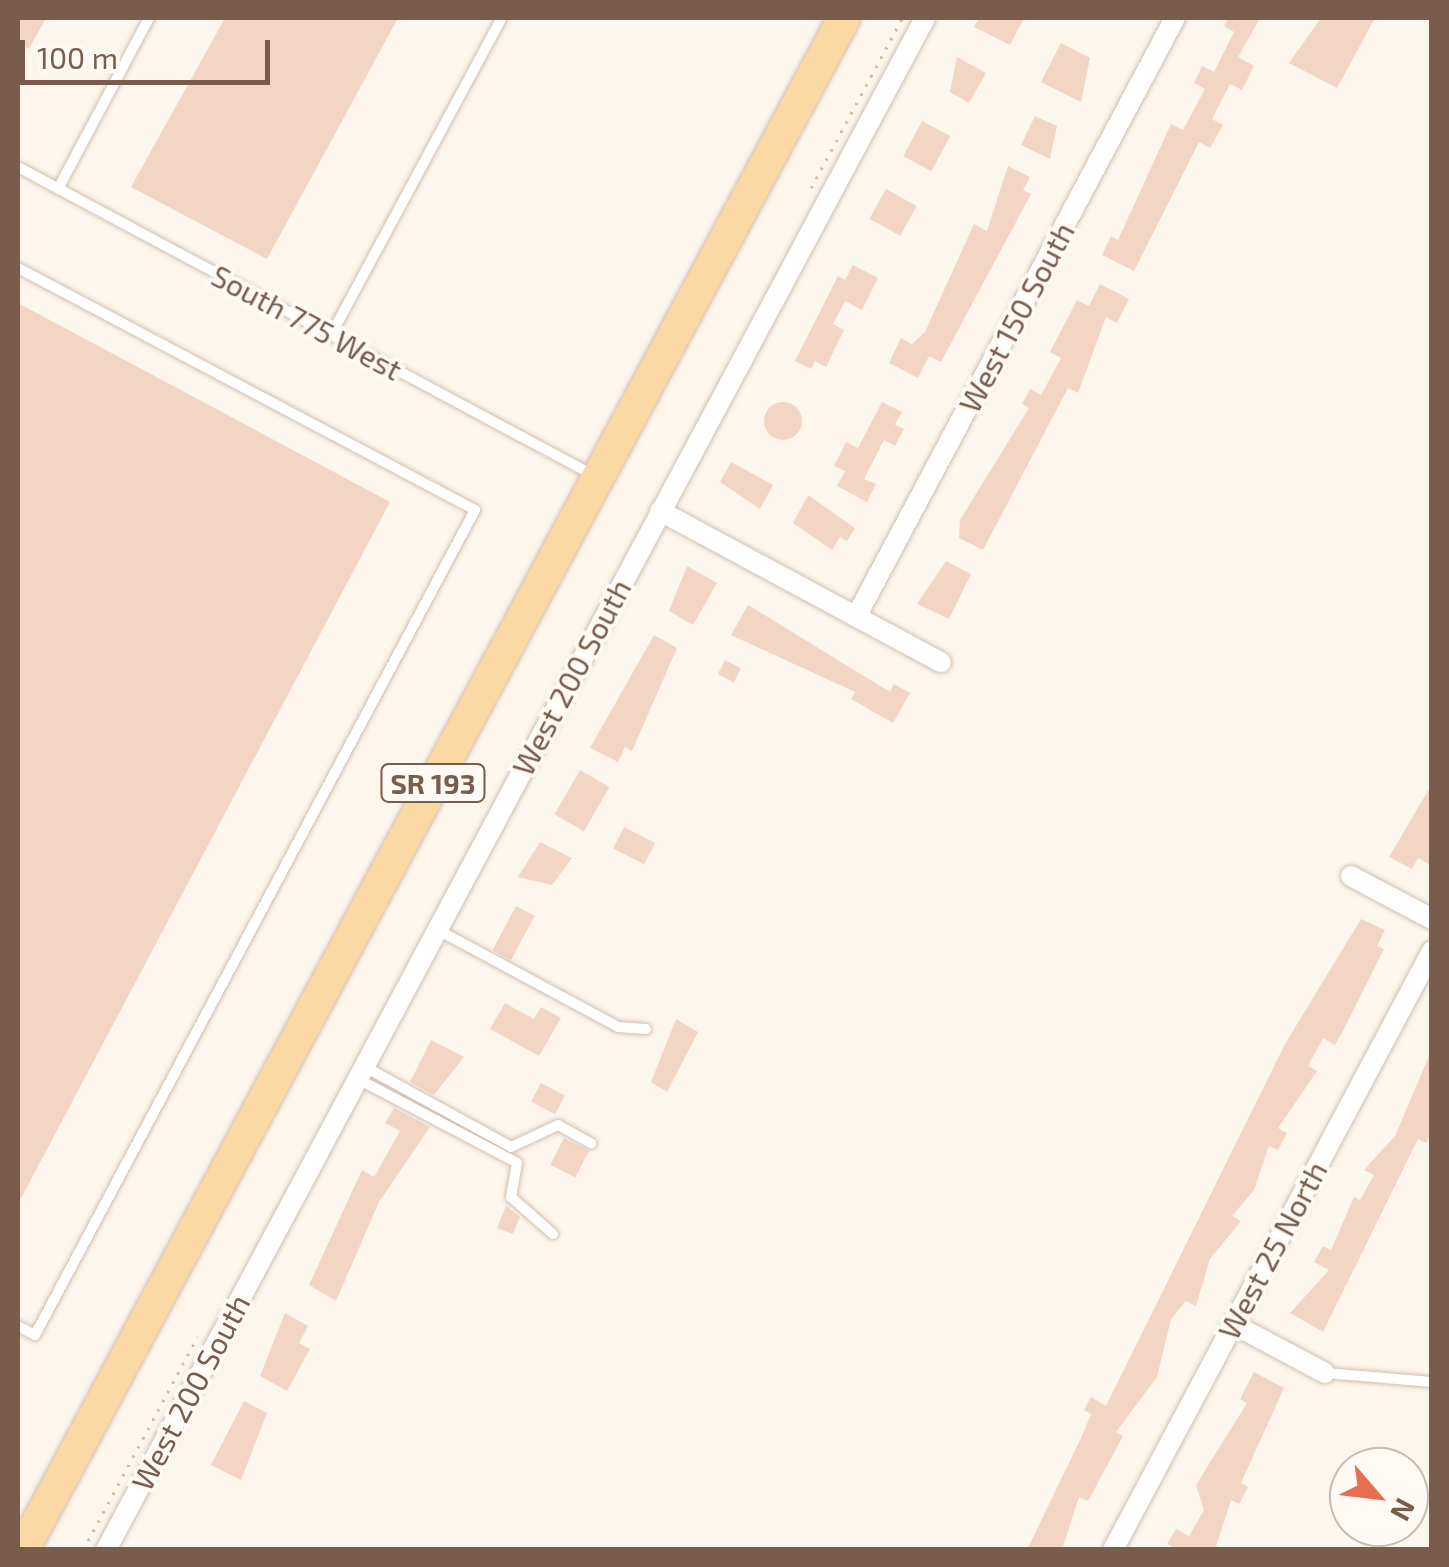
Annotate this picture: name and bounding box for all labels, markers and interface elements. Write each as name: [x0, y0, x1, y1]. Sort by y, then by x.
scale bar: [25, 20, 275, 82]
text: 100 m: [37, 39, 118, 75]
street label: West 150 South: [951, 216, 1081, 418]
street label: South 775 West: [206, 257, 408, 387]
street label: West 200 South: [504, 573, 638, 781]
road number: SR 193: [378, 760, 488, 806]
street label: West 25 North: [1210, 1155, 1334, 1345]
street label: West 200 South: [123, 1288, 257, 1496]
north arrow: [1329, 1447, 1429, 1547]
text: N: [1384, 1493, 1423, 1527]

